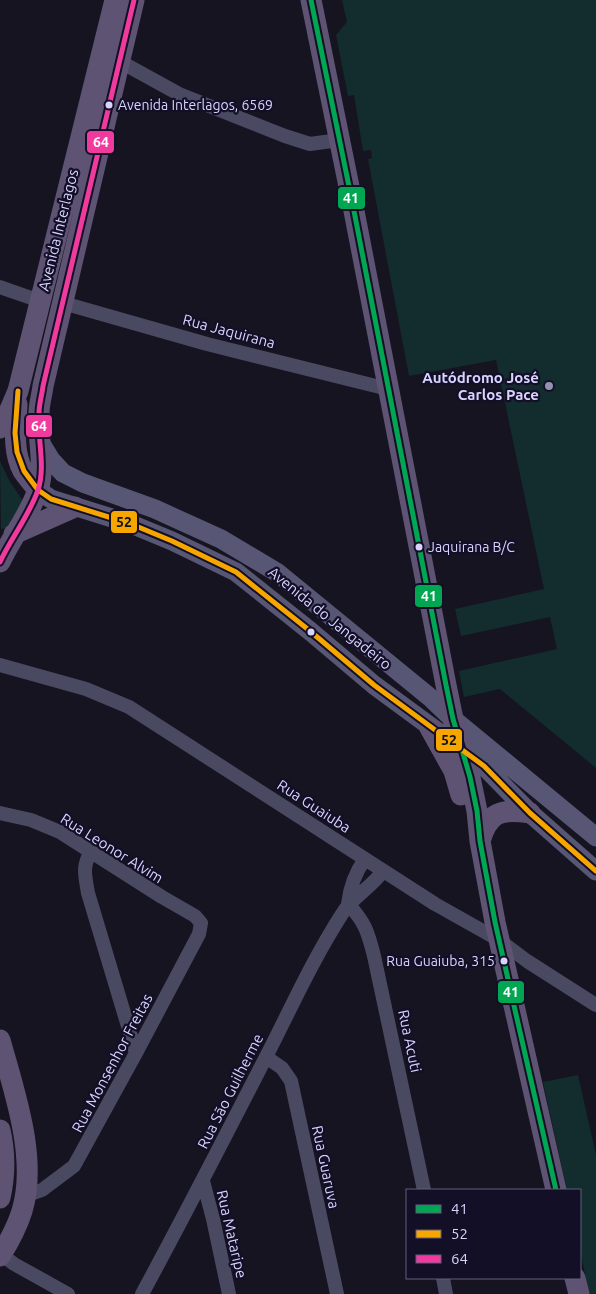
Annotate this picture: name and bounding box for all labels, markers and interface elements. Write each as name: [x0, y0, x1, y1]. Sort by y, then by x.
place label: Avenida Interlagos, 6569: [118, 97, 273, 113]
marker: Avenida Interlagos, 6569: [104, 100, 114, 110]
line badge: 64: [86, 130, 115, 154]
text: 64: [93, 134, 109, 150]
street label: Avenida Interlagos: [35, 167, 81, 293]
line badge: 41: [337, 186, 366, 210]
text: 41: [343, 190, 359, 206]
street label: Rua Jaquirana: [181, 311, 277, 351]
place label: Autódromo José Carlos Pace: [422, 369, 539, 403]
marker: Autódromo José Carlos Pace: [543, 380, 555, 392]
line badge: 64: [25, 414, 53, 438]
text: 64: [31, 418, 47, 434]
line badge: 52: [110, 510, 138, 534]
text: 52: [116, 514, 132, 530]
place label: Jaquirana B/C: [428, 539, 515, 555]
marker: Jaquirana B/C: [414, 542, 424, 552]
street label: Avenida do Jangadeiro: [265, 563, 395, 673]
line badge: 41: [414, 584, 443, 608]
text: 41: [421, 588, 437, 604]
unlabelled marker: [306, 627, 316, 637]
line badge: 52: [435, 728, 463, 752]
text: 52: [441, 732, 457, 748]
street label: Rua Guaiuba: [274, 776, 354, 836]
street label: Rua Leonor Alvim: [58, 810, 166, 886]
place label: Rua Guaiuba, 315: [386, 953, 495, 969]
marker: Rua Guaiuba, 315: [499, 956, 509, 966]
line badge: 41: [497, 980, 525, 1004]
text: 41: [503, 984, 519, 1000]
street label: Rua Monsenhor Freitas: [68, 991, 156, 1135]
street label: Rua Acuti: [395, 1008, 425, 1074]
street label: Rua São Guilherme: [194, 1031, 266, 1151]
street label: Rua Guaruva: [309, 1124, 343, 1210]
street label: Rua Mataripe: [214, 1188, 250, 1280]
legend: [406, 1189, 581, 1279]
text: 41: [451, 1200, 468, 1217]
text: 52: [451, 1225, 468, 1242]
text: 64: [451, 1250, 468, 1267]

